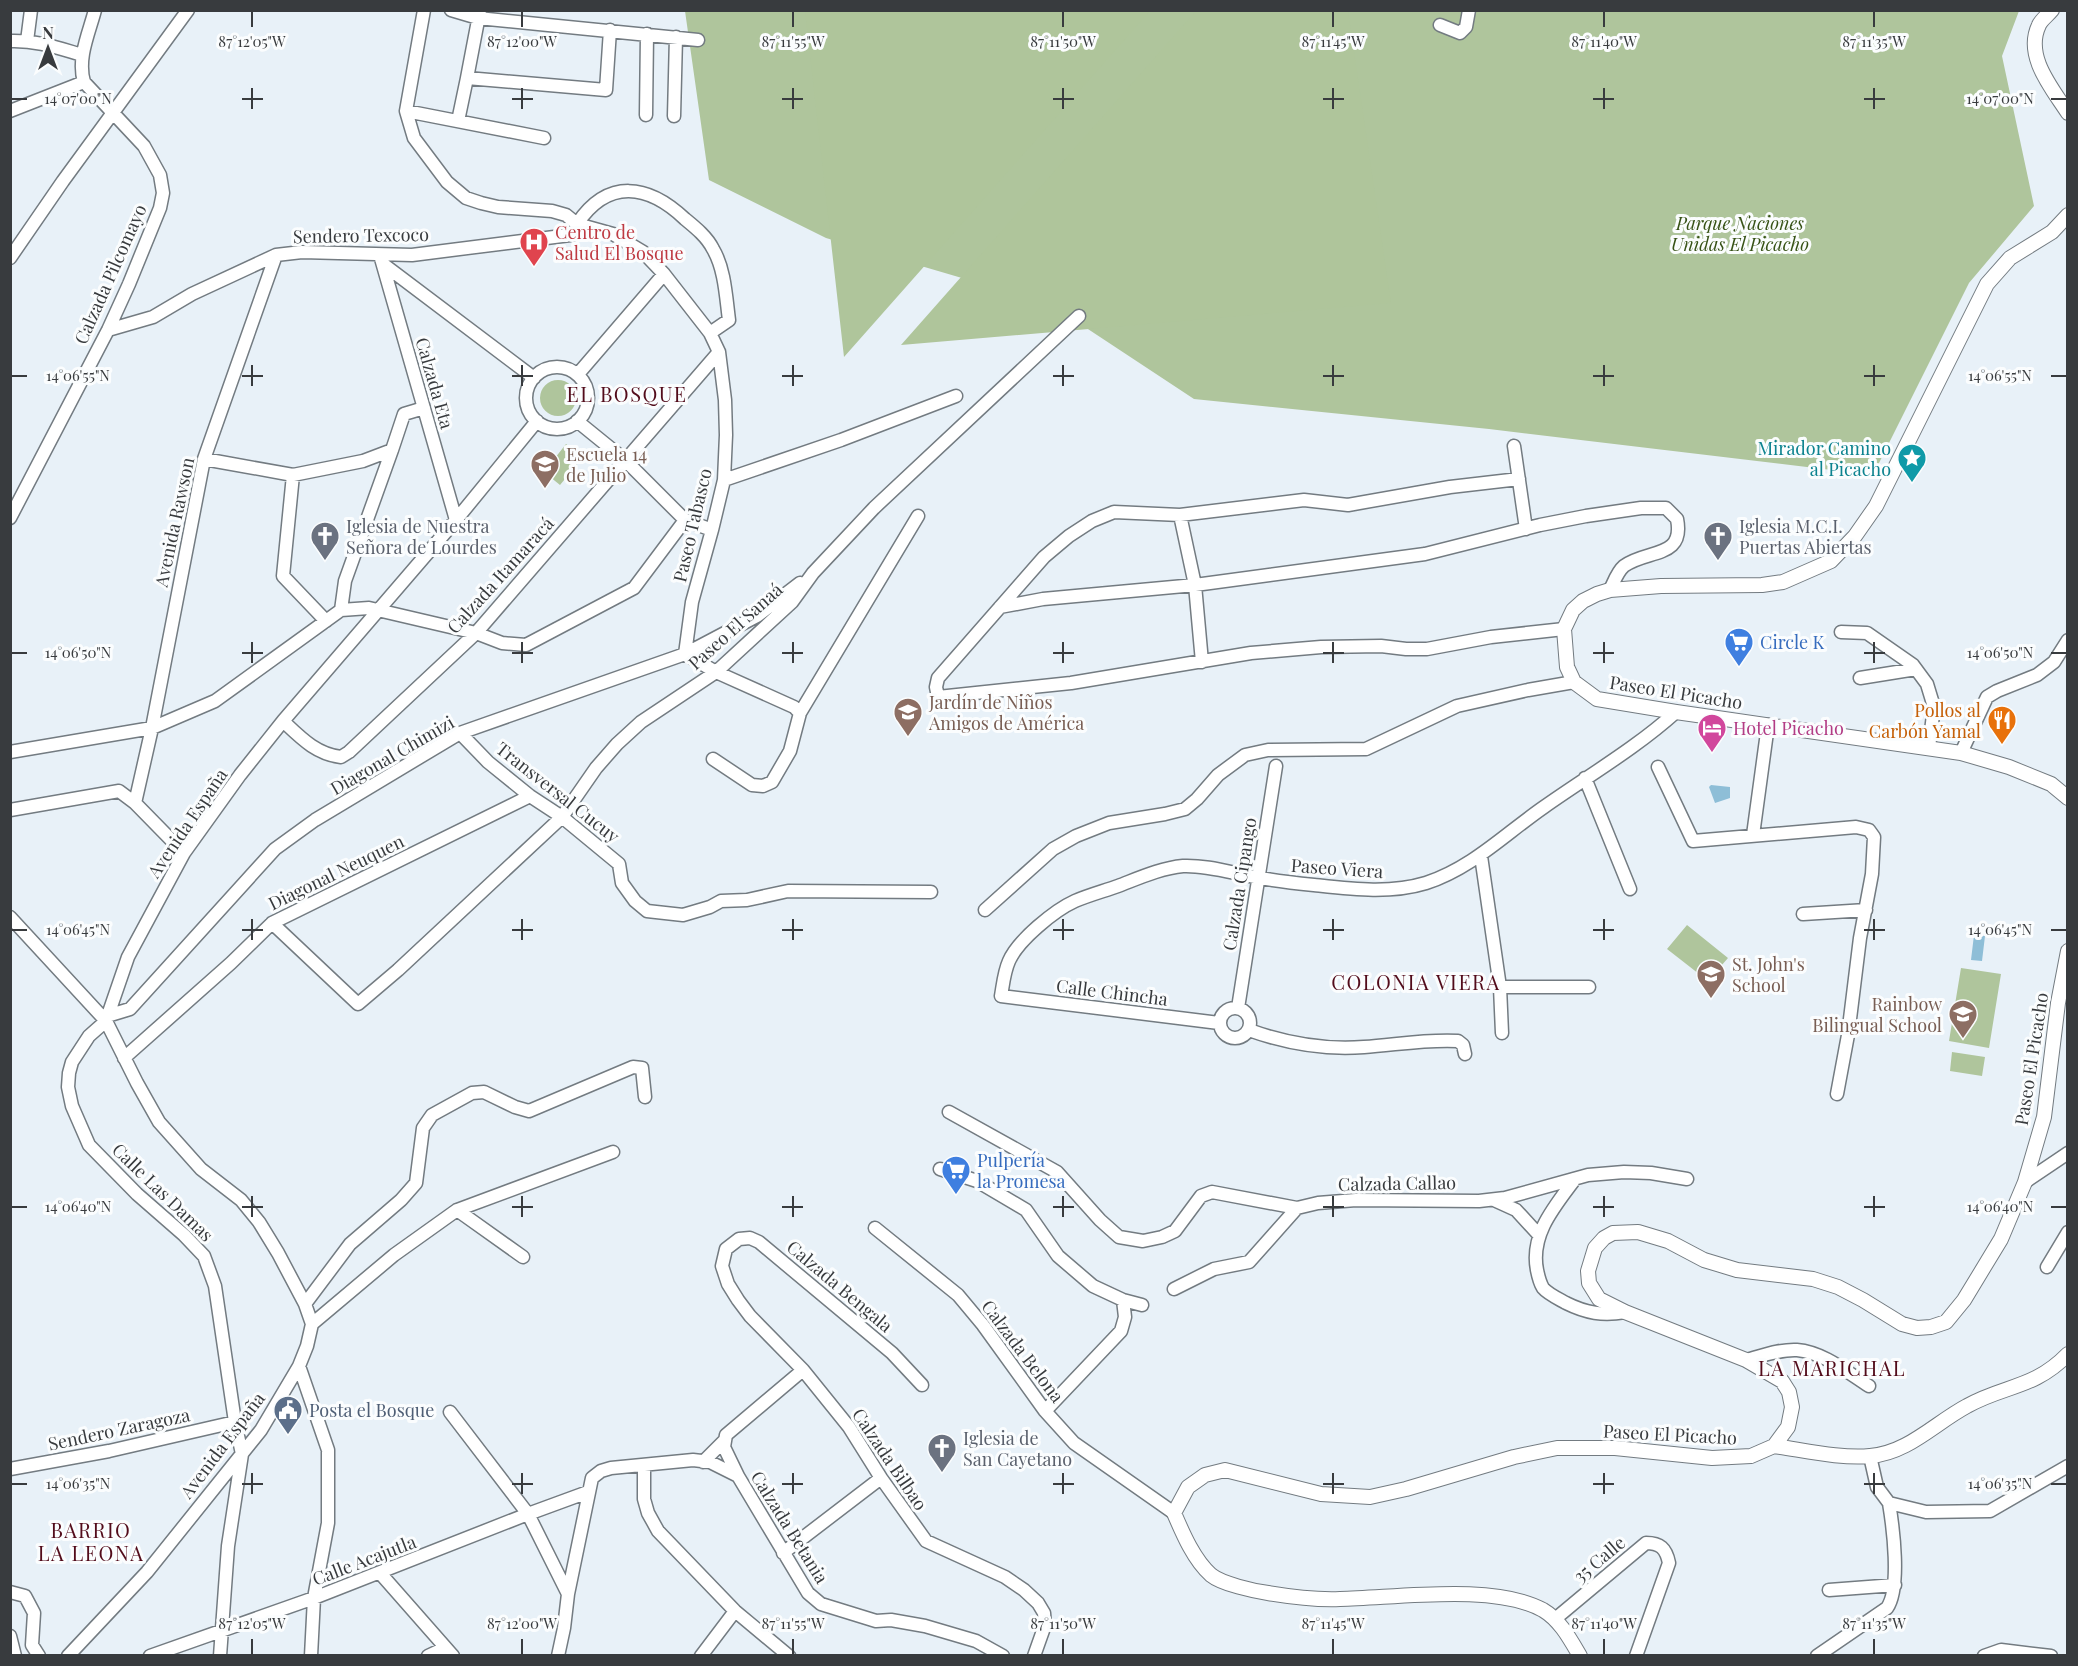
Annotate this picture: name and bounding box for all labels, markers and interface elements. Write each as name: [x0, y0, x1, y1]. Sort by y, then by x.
north arrow: [18, 18, 78, 78]
text: N: [42, 22, 54, 43]
text: 87°12'05"W: [218, 31, 286, 51]
text: 87°12'00"W: [487, 31, 557, 51]
text: 87°11'55"W: [761, 31, 825, 51]
text: 87°11'50"W: [1030, 31, 1096, 51]
text: 87°11'45"W: [1301, 31, 1365, 51]
text: 87°11'40"W: [1571, 31, 1637, 51]
text: 87°11'35"W: [1842, 31, 1906, 51]
text: 14°07'00"N: [44, 88, 112, 108]
text: 14°07'00"N: [1966, 88, 2034, 108]
street label: Calzada Pilcomayo: [68, 200, 152, 348]
park label: Parque Naciones Unidas El Picacho: [1671, 211, 1809, 256]
place label: Centro de Salud El Bosque: [555, 220, 684, 265]
street label: Sendero Texcoco: [293, 222, 429, 248]
hospital icon: Centro de Salud El Bosque: [518, 226, 550, 268]
street label: Calzada Eta: [411, 335, 460, 432]
text: 14°06'55"N: [46, 365, 110, 385]
text: 14°06'55"N: [1968, 365, 2032, 385]
district label: EL BOSQUE: [566, 380, 688, 407]
place label: Mirador Camino al Picacho: [1757, 436, 1891, 481]
place label: Escuela 14 de Julio: [566, 442, 647, 487]
place icon: Mirador Camino al Picacho: [1896, 442, 1928, 484]
school or university icon: Escuela 14 de Julio: [529, 448, 561, 490]
street label: Avenida Rawson: [148, 455, 199, 590]
street label: Paseo Tabasco: [667, 466, 717, 584]
street label: Calzada Itamaracá: [441, 512, 559, 638]
place label: Iglesia de Nuestra Señora de Lourdes: [346, 514, 497, 559]
place label: Iglesia M.C.I. Puertas Abiertas: [1739, 514, 1872, 559]
church icon: Iglesia de Nuestra Señora de Lourdes: [309, 520, 341, 562]
church icon: Iglesia M.C.I. Puertas Abiertas: [1702, 520, 1734, 562]
street label: Paseo El Sanaá: [683, 577, 787, 675]
supermarket icon: Circle K: [1723, 626, 1755, 668]
place label: Circle K: [1760, 630, 1825, 654]
text: 14°06'50"N: [45, 642, 112, 662]
text: 14°06'50"N: [1967, 642, 2034, 662]
street label: Paseo El Picacho: [1608, 670, 1744, 714]
place label: Jardín de Niños Amigos de América: [928, 690, 1084, 735]
school or university icon: Jardín de Niños Amigos de América: [892, 696, 924, 738]
place label: Pollos al Carbón Yamal: [1869, 698, 1981, 743]
restaurant icon: Pollos al Carbón Yamal: [1986, 704, 2018, 746]
street label: Diagonal Chimizi: [326, 710, 458, 800]
hotel icon: Hotel Picacho: [1696, 712, 1728, 754]
place label: Hotel Picacho: [1733, 716, 1844, 740]
street label: Transversal Cucuy: [491, 736, 625, 848]
street label: Avenida España: [141, 764, 232, 883]
street label: Calzada Cipango: [1217, 816, 1261, 952]
street label: Diagonal Neuquen: [264, 829, 408, 915]
street label: Paseo Viera: [1290, 853, 1384, 883]
text: 14°06'45"N: [46, 919, 110, 939]
text: 14°06'45"N: [1968, 919, 2032, 939]
place label: St. John's School: [1732, 952, 1805, 997]
school or university icon: St. John's School: [1695, 958, 1727, 1000]
district label: COLONIA VIERA: [1331, 968, 1501, 995]
street label: Calle Chincha: [1055, 973, 1169, 1011]
street label: Paseo El Picacho: [2009, 991, 2053, 1127]
place label: Rainbow Bilingual School: [1812, 992, 1942, 1037]
school or university icon: Rainbow Bilingual School: [1947, 998, 1979, 1040]
street label: Calle Las Damas: [107, 1138, 219, 1246]
place label: Pulpería la Promesa: [977, 1148, 1066, 1193]
supermarket icon: Pulpería la Promesa: [940, 1154, 972, 1196]
street label: Calzada Callao: [1338, 1170, 1456, 1196]
text: 14°06'40"N: [45, 1196, 112, 1216]
text: 14°06'40"N: [1967, 1196, 2034, 1216]
street label: Calzada Bengala: [782, 1235, 898, 1337]
street label: Calzada Belona: [977, 1295, 1069, 1407]
district label: LA MARICHAL: [1758, 1354, 1906, 1381]
street label: Avenida España: [174, 1387, 270, 1504]
public building icon: Posta el Bosque: [272, 1394, 304, 1436]
place label: Posta el Bosque: [309, 1398, 434, 1422]
street label: Sendero Zaragoza: [46, 1402, 192, 1456]
street label: Calzada Bilbao: [847, 1403, 933, 1515]
street label: Paseo El Picacho: [1602, 1419, 1738, 1450]
place label: Iglesia de San Cayetano: [963, 1426, 1072, 1471]
church icon: Iglesia de San Cayetano: [926, 1432, 958, 1474]
street label: Calzada Betania: [746, 1466, 834, 1588]
text: 14°06'35"N: [46, 1473, 111, 1493]
text: 14°06'35"N: [1968, 1473, 2033, 1493]
district label: BARRIO LA LEONA: [38, 1516, 144, 1566]
street label: Calle Acajutla: [309, 1529, 419, 1591]
street label: 35 Calle: [1568, 1530, 1630, 1588]
text: 87°12'05"W: [218, 1613, 286, 1633]
text: 87°12'00"W: [487, 1613, 557, 1633]
text: 87°11'55"W: [761, 1613, 825, 1633]
text: 87°11'50"W: [1030, 1613, 1096, 1633]
text: 87°11'45"W: [1301, 1613, 1365, 1633]
text: 87°11'40"W: [1571, 1613, 1637, 1633]
text: 87°11'35"W: [1842, 1613, 1906, 1633]

